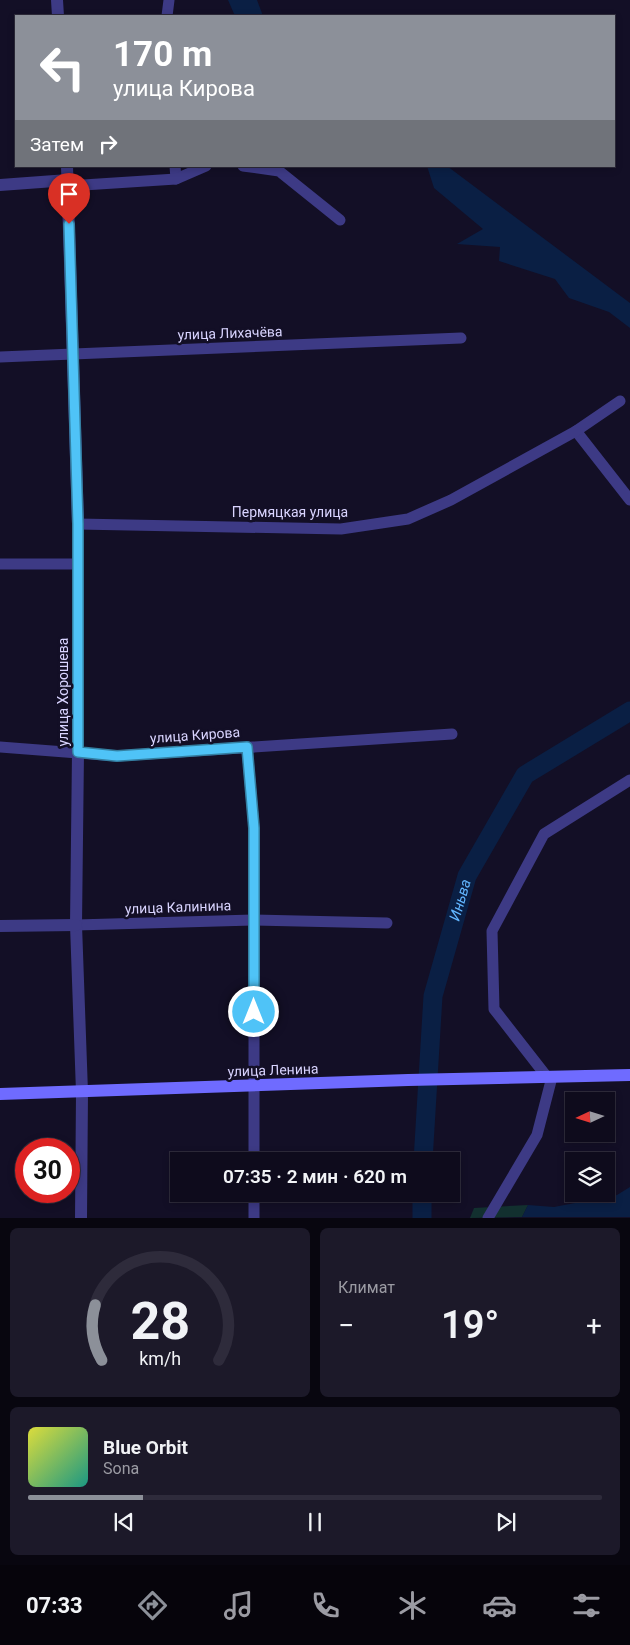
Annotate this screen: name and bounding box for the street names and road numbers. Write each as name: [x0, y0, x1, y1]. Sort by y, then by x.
street label: улица Лихачёва: [177, 323, 283, 343]
street label: Пермяцкая улица: [232, 504, 348, 520]
street label: улица Хорошева: [55, 638, 71, 746]
street label: улица Кирова: [149, 724, 241, 746]
street label: улица Калинина: [124, 897, 232, 917]
street label: улица Ленина: [227, 1060, 319, 1080]

